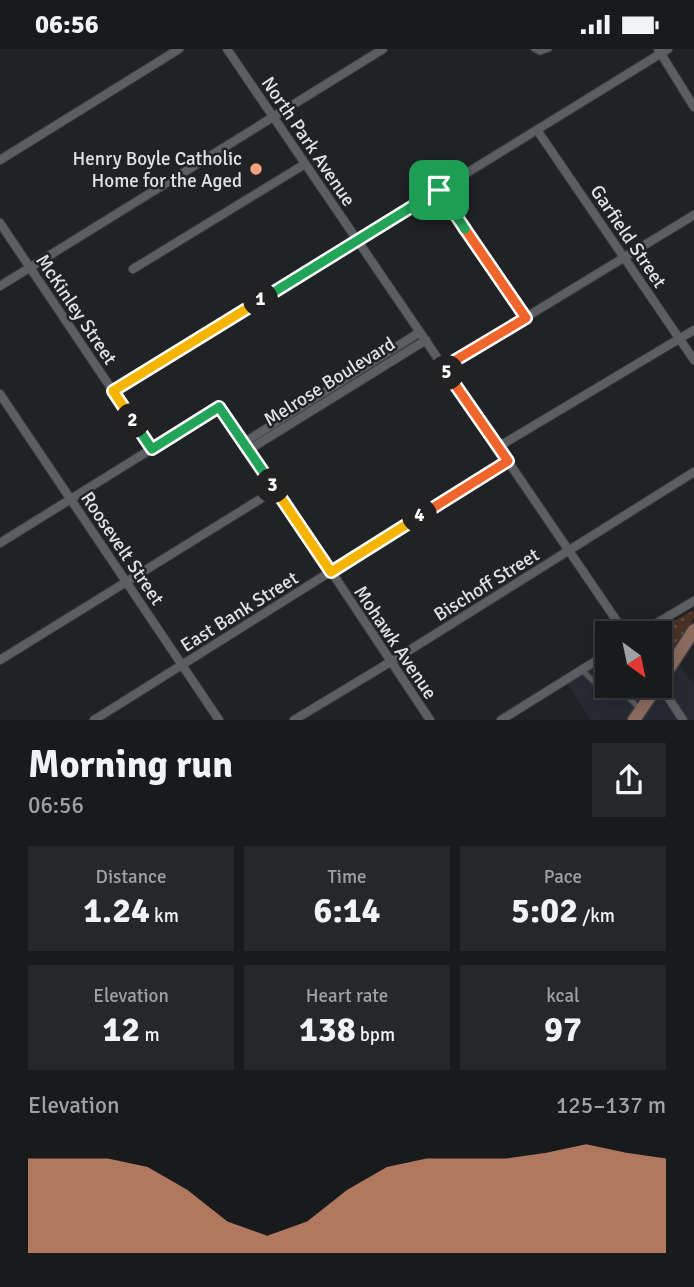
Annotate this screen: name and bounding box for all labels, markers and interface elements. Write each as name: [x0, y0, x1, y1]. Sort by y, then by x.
text: 06:56: [35, 9, 99, 41]
street label: North Park Avenue: [256, 72, 360, 211]
place label: Henry Boyle Catholic Home for the Aged: [72, 147, 242, 193]
pin: [409, 160, 469, 220]
marker: Henry Boyle Catholic Home for the Aged: [248, 161, 264, 177]
icon: arrive: [420, 171, 458, 209]
street label: Garfield Street: [585, 180, 672, 293]
street label: McKinley Street: [30, 250, 122, 370]
pin: 1: [244, 282, 278, 317]
text: 1: [255, 287, 266, 311]
street label: Melrose Boulevard: [259, 332, 400, 432]
pin: 5: [430, 355, 464, 391]
text: 5: [441, 360, 452, 384]
pin: 2: [116, 403, 150, 439]
text: 2: [127, 408, 138, 432]
pin: 3: [256, 469, 290, 503]
text: 3: [267, 473, 278, 497]
street label: Roosevelt Street: [75, 487, 169, 610]
pin: 4: [402, 498, 438, 533]
text: 4: [414, 503, 425, 527]
street label: Bischoff Street: [429, 543, 544, 627]
street label: East Bank Street: [176, 566, 303, 658]
street label: Mohawk Avenue: [348, 581, 442, 704]
north arrow: [595, 621, 672, 698]
map controls: [595, 621, 672, 698]
text: Morning run: [28, 741, 233, 788]
button: share: [592, 743, 666, 817]
text: 06:56: [28, 791, 84, 820]
text: Distance: [96, 865, 166, 889]
text: Time: [327, 865, 367, 889]
text: Pace: [544, 865, 582, 889]
text: 1.24: [83, 889, 150, 932]
text: 6:14: [313, 889, 381, 932]
text: 5:02: [511, 889, 578, 932]
text: km: [150, 904, 179, 928]
text: /km: [578, 904, 615, 928]
text: Elevation: [93, 984, 169, 1008]
text: Heart rate: [306, 984, 388, 1008]
text: kcal: [546, 984, 580, 1008]
text: 12: [102, 1008, 140, 1051]
text: 138: [299, 1008, 356, 1051]
text: 97: [544, 1008, 582, 1051]
text: m: [140, 1023, 160, 1047]
text: bpm: [356, 1023, 395, 1047]
text: Elevation: [28, 1091, 120, 1120]
text: 125–137 m: [556, 1091, 666, 1120]

